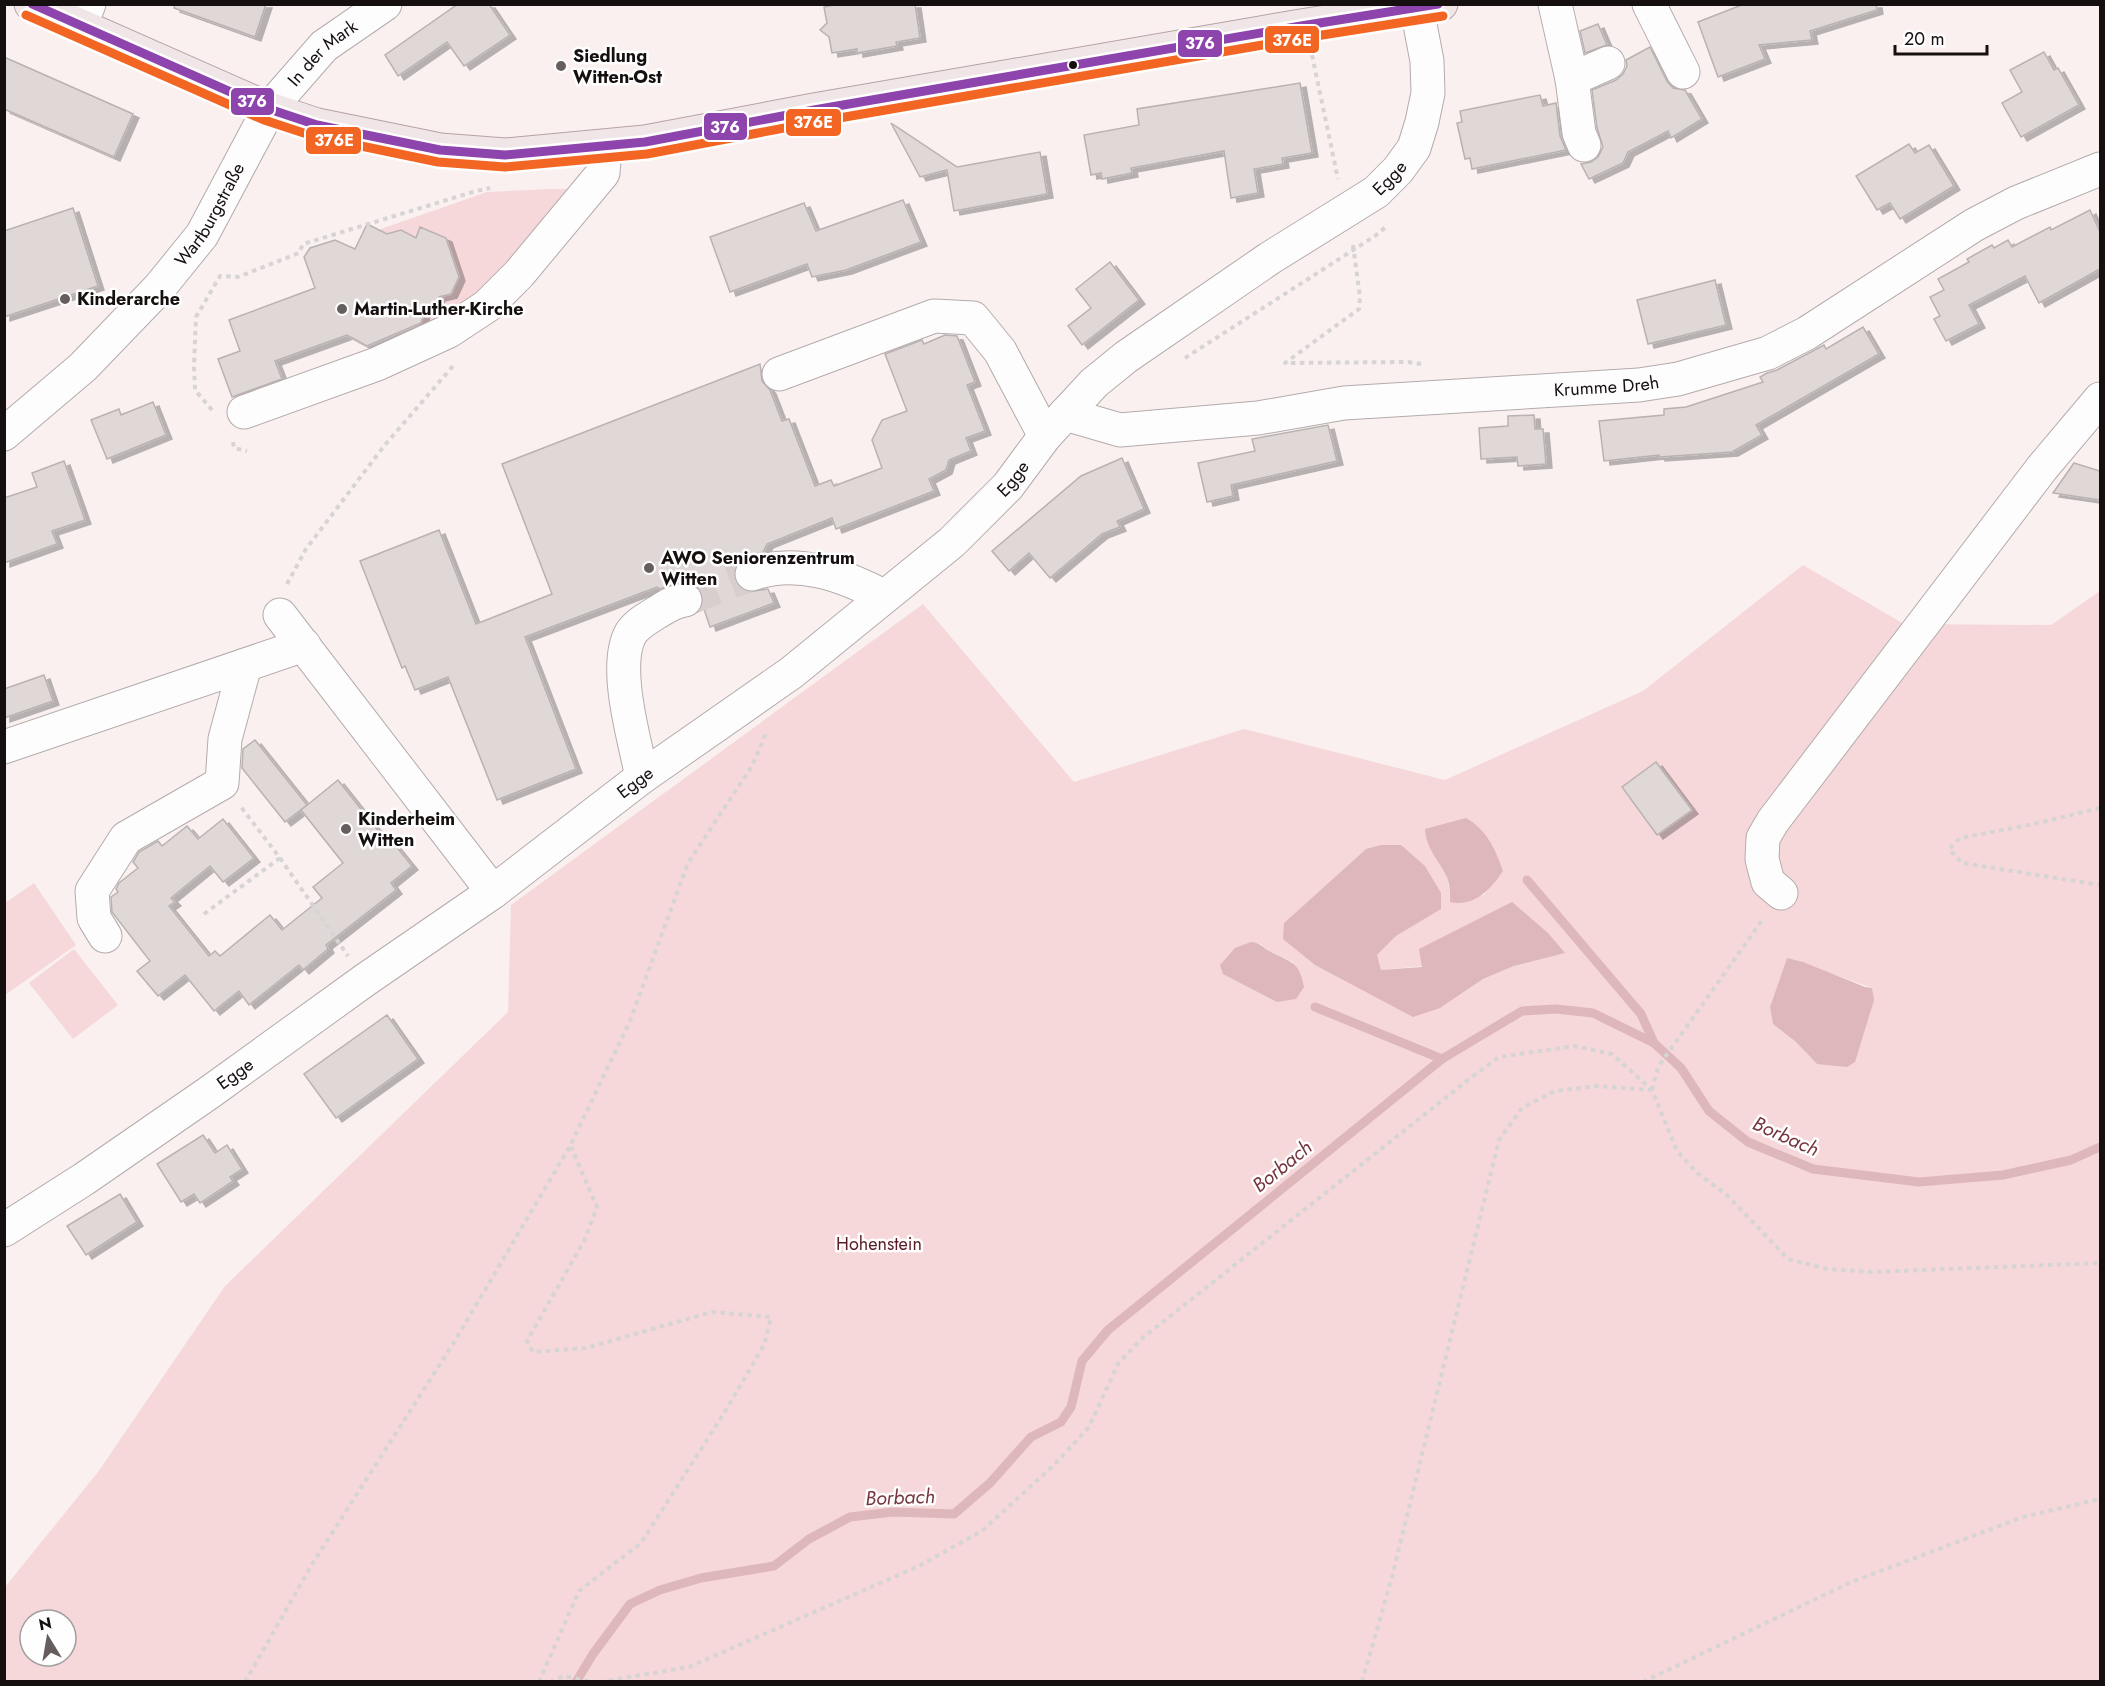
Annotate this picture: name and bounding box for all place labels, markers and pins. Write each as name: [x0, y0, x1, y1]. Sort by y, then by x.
place label: Siedlung Witten-Ost: [573, 43, 662, 90]
marker: Siedlung Witten-Ost: [554, 59, 568, 73]
unlabelled marker: [1067, 59, 1079, 71]
place label: Kinderarche: [77, 286, 180, 312]
marker: Kinderarche: [58, 292, 72, 306]
place label: Martin-Luther-Kirche: [354, 296, 523, 322]
marker: Martin-Luther-Kirche: [335, 302, 349, 316]
place label: AWO Seniorenzentrum Witten: [660, 545, 855, 592]
marker: AWO Seniorenzentrum Witten: [642, 561, 656, 575]
place label: Kinderheim Witten: [358, 806, 455, 853]
marker: Kinderheim Witten: [339, 822, 353, 836]

